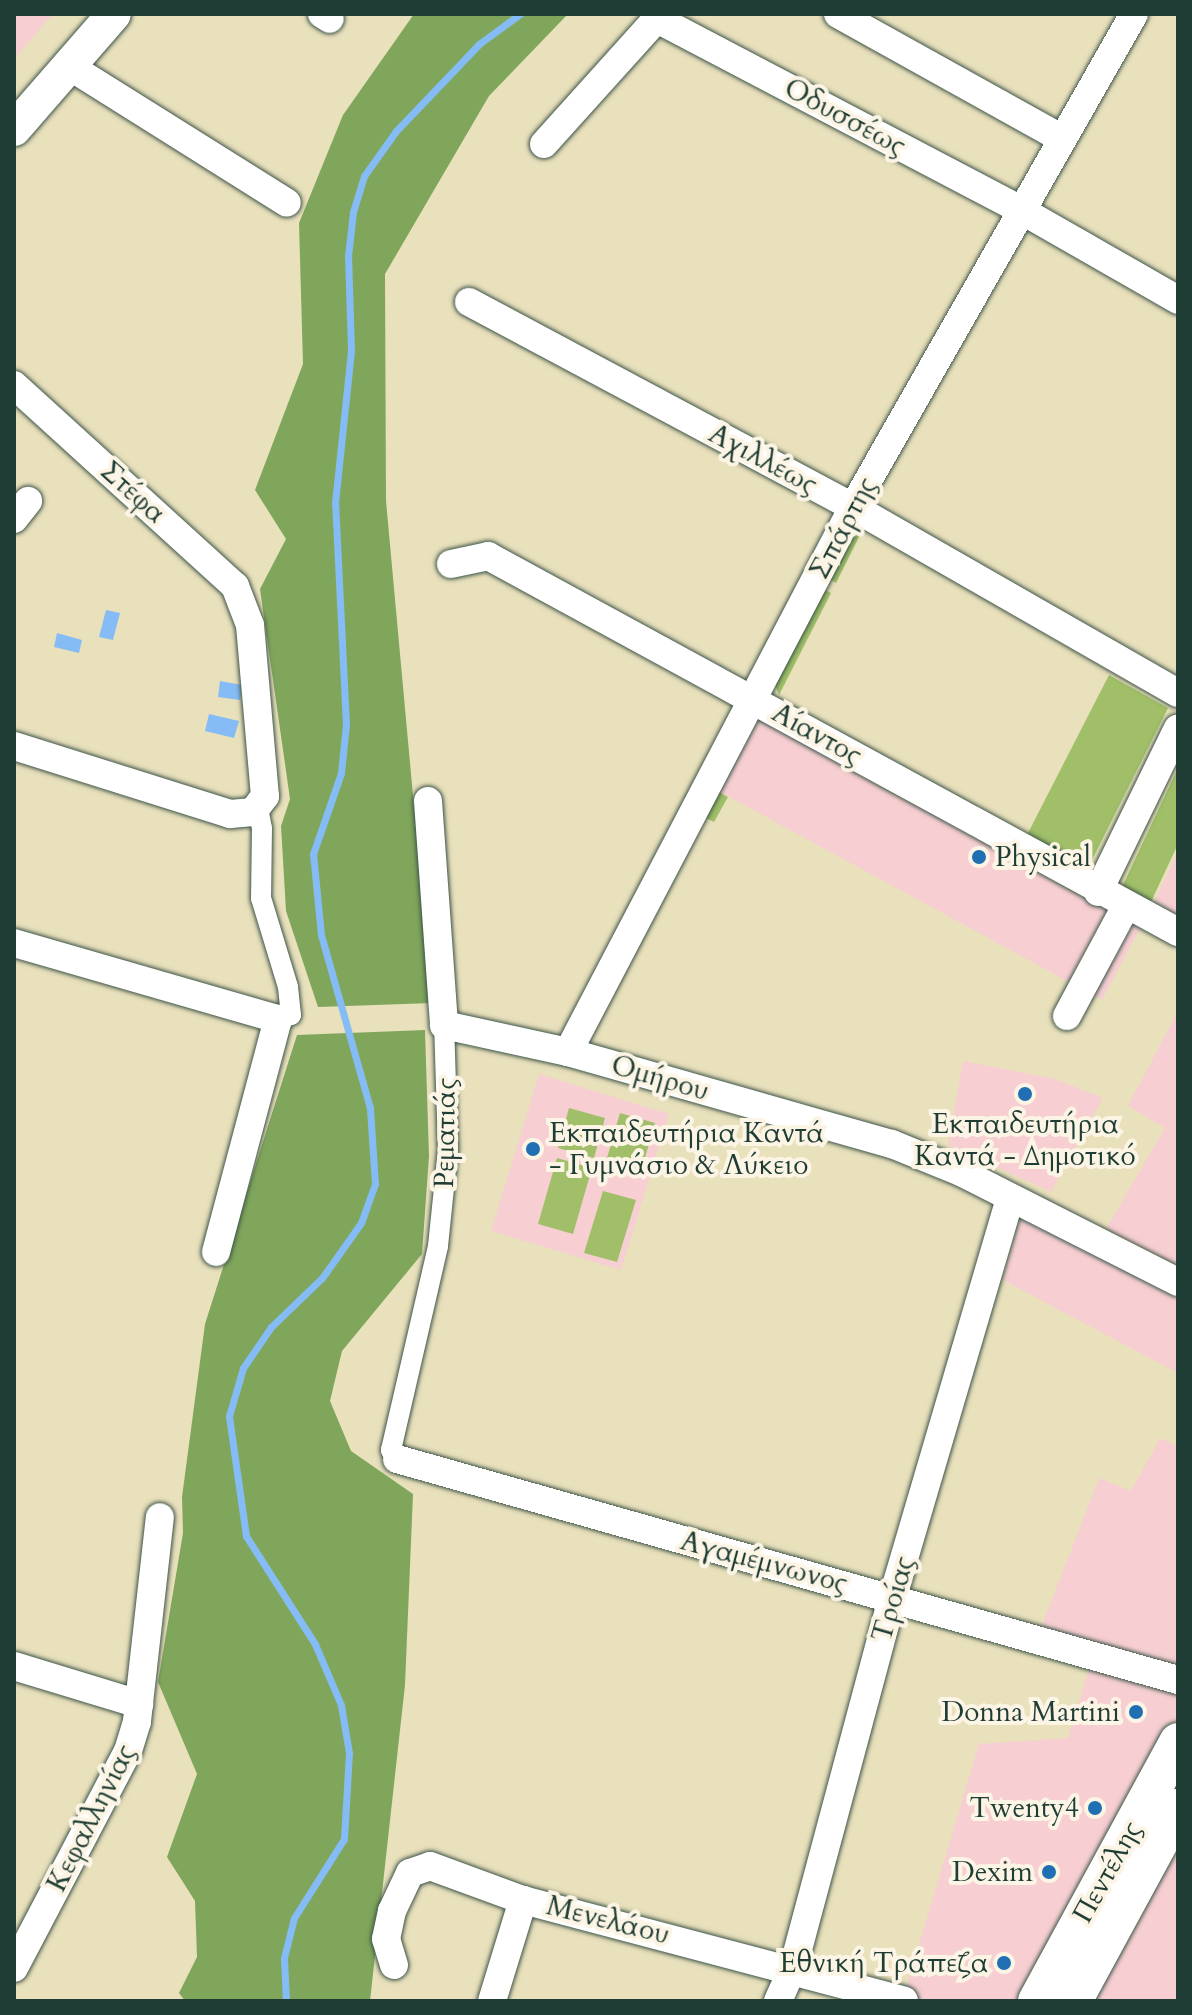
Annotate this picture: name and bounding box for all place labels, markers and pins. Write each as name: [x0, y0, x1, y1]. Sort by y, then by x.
place label: Physical: [995, 840, 1091, 874]
marker: Physical: [970, 848, 988, 866]
marker: Εκπαιδευτήρια Καντά - Δημοτικό: [1016, 1085, 1034, 1103]
place label: Εκπαιδευτήρια Καντά - Δημοτικό: [914, 1107, 1136, 1173]
place label: Εκπαιδευτήρια Καντά - Γυμνάσιο & Λύκειο: [549, 1116, 825, 1182]
marker: Εκπαιδευτήρια Καντά - Γυμνάσιο & Λύκειο: [524, 1140, 542, 1158]
place label: Donna Martini: [941, 1695, 1120, 1729]
marker: Donna Martini: [1127, 1703, 1145, 1721]
place label: Twenty4: [969, 1791, 1079, 1825]
marker: Twenty4: [1086, 1799, 1104, 1817]
place label: Dexim: [952, 1855, 1033, 1889]
marker: Dexim: [1040, 1863, 1058, 1881]
place label: Εθνική Τράπεζα: [779, 1946, 988, 1980]
marker: Εθνική Τράπεζα: [995, 1954, 1013, 1972]

